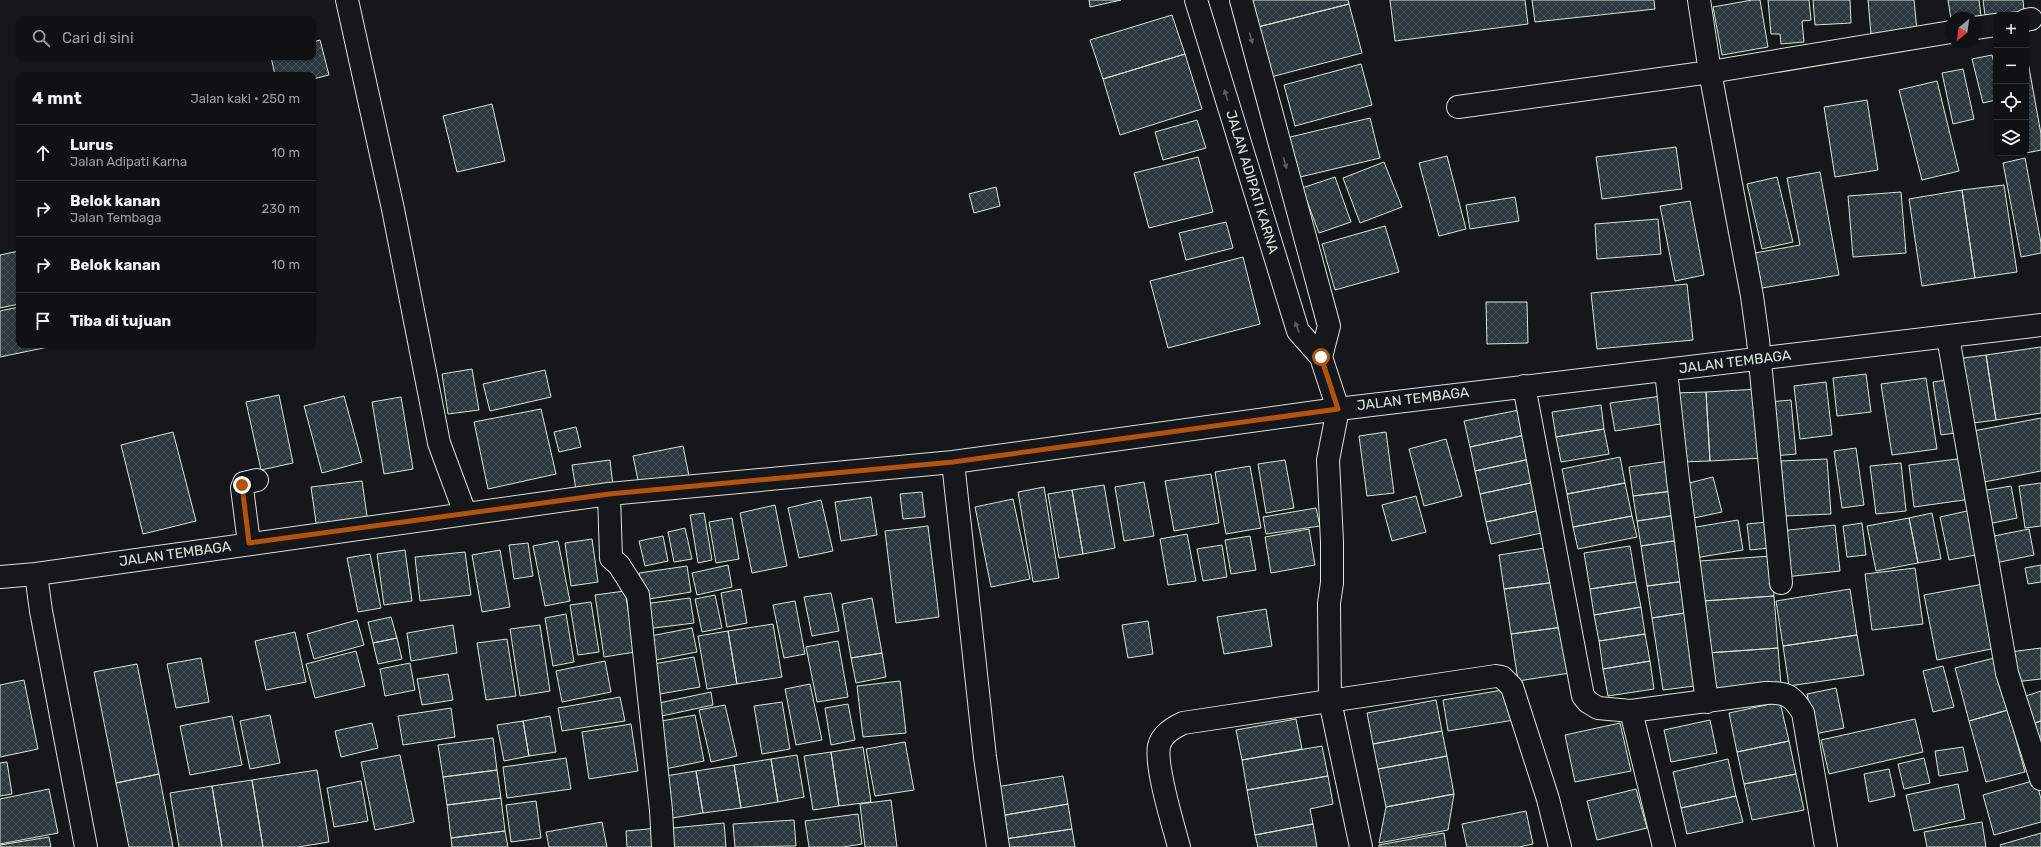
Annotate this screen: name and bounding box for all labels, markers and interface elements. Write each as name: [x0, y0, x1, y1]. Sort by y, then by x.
north arrow: [1945, 12, 1981, 48]
map controls: [1993, 12, 2029, 156]
button: +: [1993, 12, 2029, 48]
search box: [16, 16, 316, 60]
icon: search: [30, 27, 52, 49]
text: Cari di sini: [62, 29, 134, 47]
one-way arrow: [1248, 32, 1254, 44]
button: −: [1993, 48, 2029, 84]
button: locate: [1993, 84, 2029, 120]
text: 4 mnt: [32, 88, 82, 108]
one-way arrow: [1223, 89, 1229, 101]
text: Jalan kaki · 250 m: [191, 91, 300, 106]
street label: JALAN ADIPATI KARNA: [1222, 108, 1282, 256]
button: layers: [1993, 120, 2029, 156]
text: Lurus: [70, 136, 113, 154]
icon: ahead: [32, 142, 54, 164]
text: 10 m: [271, 145, 300, 160]
text: Jalan Adipati Karna: [70, 154, 187, 169]
one-way arrow: [1282, 157, 1288, 169]
text: Belok kanan: [70, 192, 160, 210]
icon: right: [32, 198, 54, 220]
text: 230 m: [262, 201, 300, 216]
text: Jalan Tembaga: [70, 210, 161, 225]
icon: right: [32, 254, 54, 276]
text: Belok kanan: [70, 256, 160, 274]
text: 10 m: [271, 257, 300, 272]
icon: arrive: [32, 310, 54, 332]
text: Tiba di tujuan: [70, 312, 171, 330]
one-way arrow: [1294, 320, 1300, 332]
street label: JALAN TEMBAGA: [1678, 347, 1793, 377]
route start: [1312, 348, 1330, 366]
street label: JALAN TEMBAGA: [1356, 384, 1471, 414]
route end: [233, 476, 251, 494]
street label: JALAN TEMBAGA: [118, 538, 233, 570]

